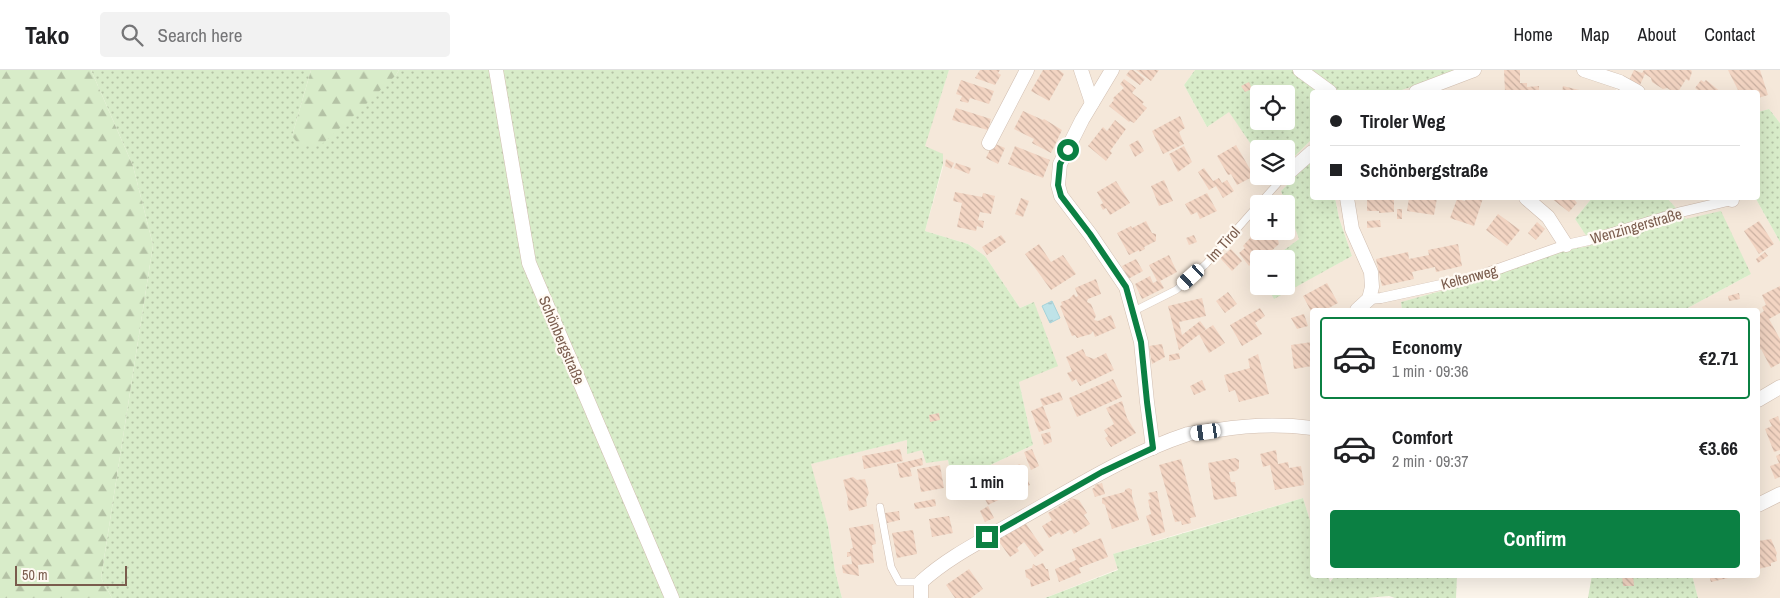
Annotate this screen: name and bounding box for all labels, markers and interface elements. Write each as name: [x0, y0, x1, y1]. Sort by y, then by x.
search box: [100, 12, 450, 57]
text: Tako: [25, 19, 70, 51]
icon: search: [118, 21, 146, 49]
text: Search here: [158, 22, 242, 48]
text: Home: [1513, 22, 1553, 47]
text: Map: [1581, 22, 1610, 47]
text: About: [1638, 22, 1676, 47]
text: Contact: [1704, 22, 1755, 47]
map controls: [1250, 85, 1295, 295]
button: locate: [1250, 85, 1295, 130]
text: Tiroler Weg: [1360, 108, 1445, 134]
route start: [1057, 139, 1079, 161]
button: layers: [1250, 140, 1295, 185]
text: Schönbergstraße: [1360, 157, 1488, 183]
button: +: [1250, 195, 1295, 240]
street label: Wenzingerstraße: [1588, 203, 1684, 249]
street label: Im Tirol: [1201, 222, 1245, 266]
button: −: [1250, 250, 1295, 295]
street label: Keltenweg: [1439, 259, 1500, 295]
car: [1174, 261, 1207, 293]
street label: Schönbergstraße: [534, 292, 590, 388]
text: Economy: [1392, 334, 1462, 360]
icon: car: [1332, 336, 1377, 381]
text: €2.71: [1699, 345, 1738, 371]
text: 1 min · 09:36: [1392, 360, 1469, 382]
car: [1190, 422, 1221, 442]
text: Comfort: [1392, 424, 1453, 450]
icon: car: [1332, 426, 1377, 471]
text: €3.66: [1699, 435, 1738, 461]
text: 2 min · 09:37: [1392, 450, 1469, 472]
callout: 1 min: [946, 464, 1028, 500]
text: 1 min: [970, 471, 1004, 493]
button: Confirm: [1330, 510, 1740, 568]
route end: [976, 526, 998, 548]
scale bar: [15, 563, 128, 586]
text: 50 m: [22, 566, 48, 584]

